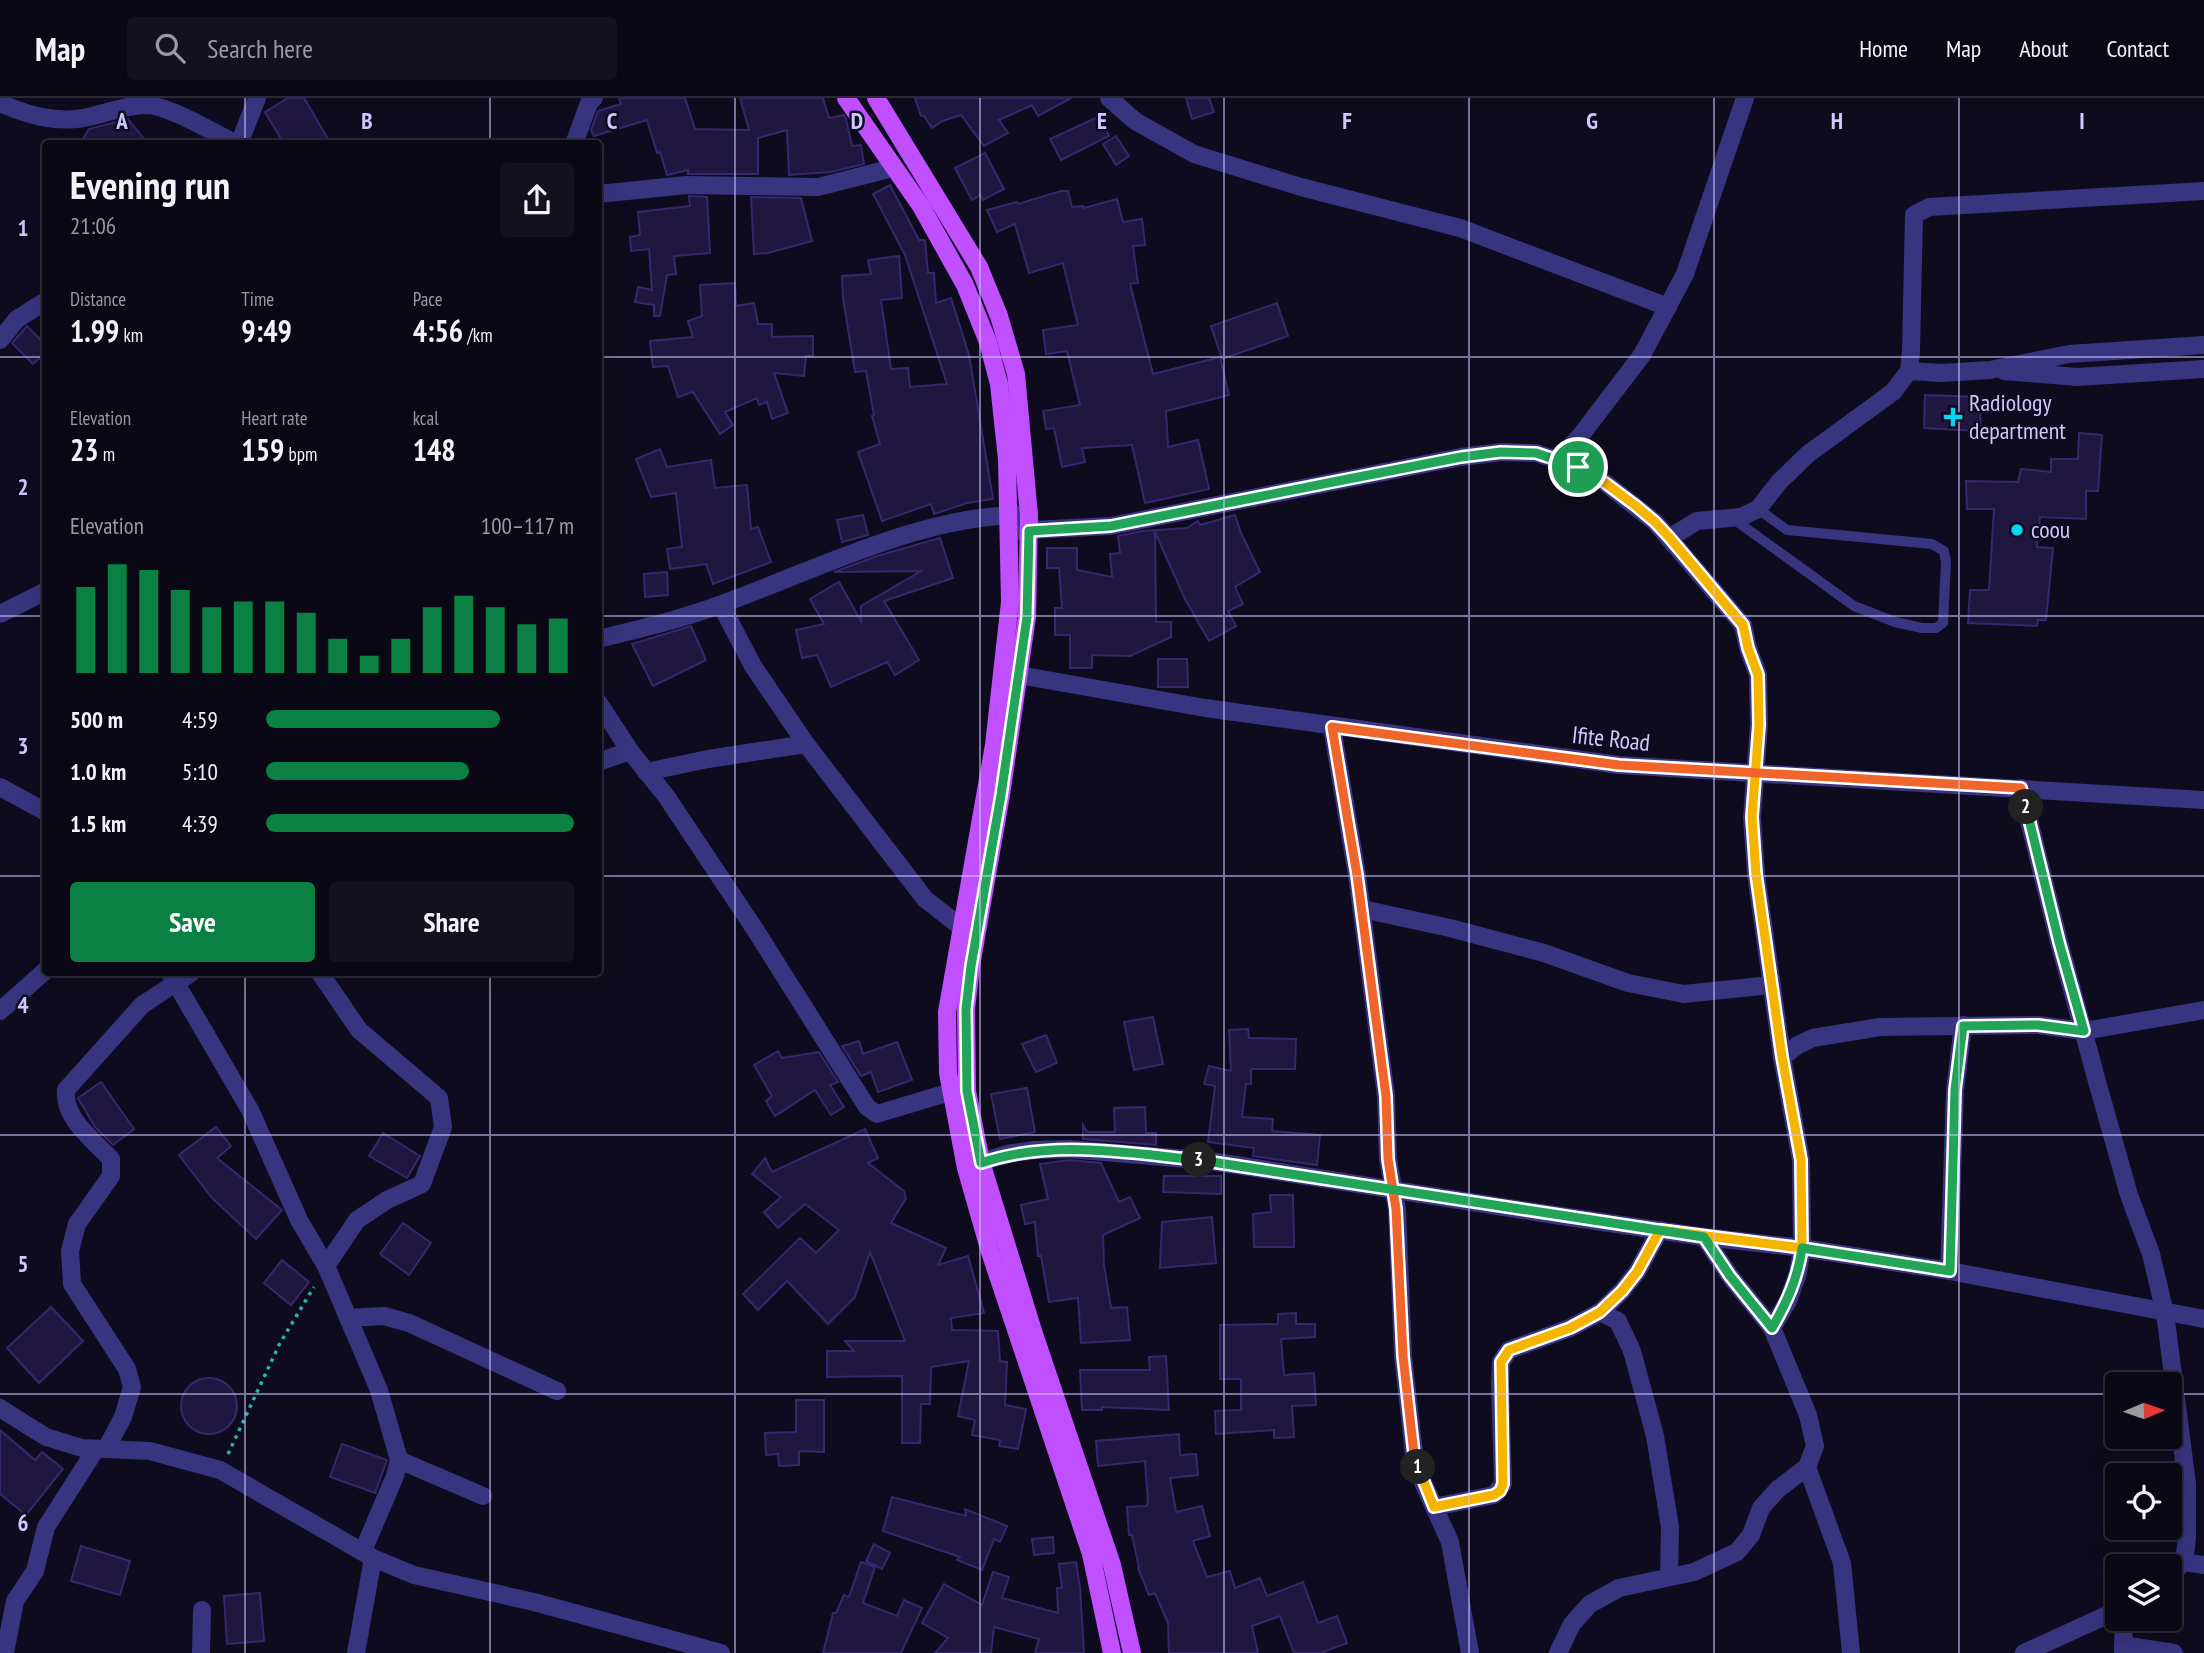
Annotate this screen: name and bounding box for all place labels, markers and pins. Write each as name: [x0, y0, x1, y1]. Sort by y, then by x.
place label: Radiology department: [1969, 387, 2066, 446]
marker: Radiology department: [1943, 407, 1963, 427]
pin: [1548, 437, 1608, 497]
place label: coou: [2031, 514, 2070, 545]
marker: coou: [2009, 522, 2025, 538]
pin: 2: [2008, 790, 2044, 824]
pin: 3: [1182, 1142, 1216, 1178]
pin: 1: [1400, 1450, 1436, 1484]

